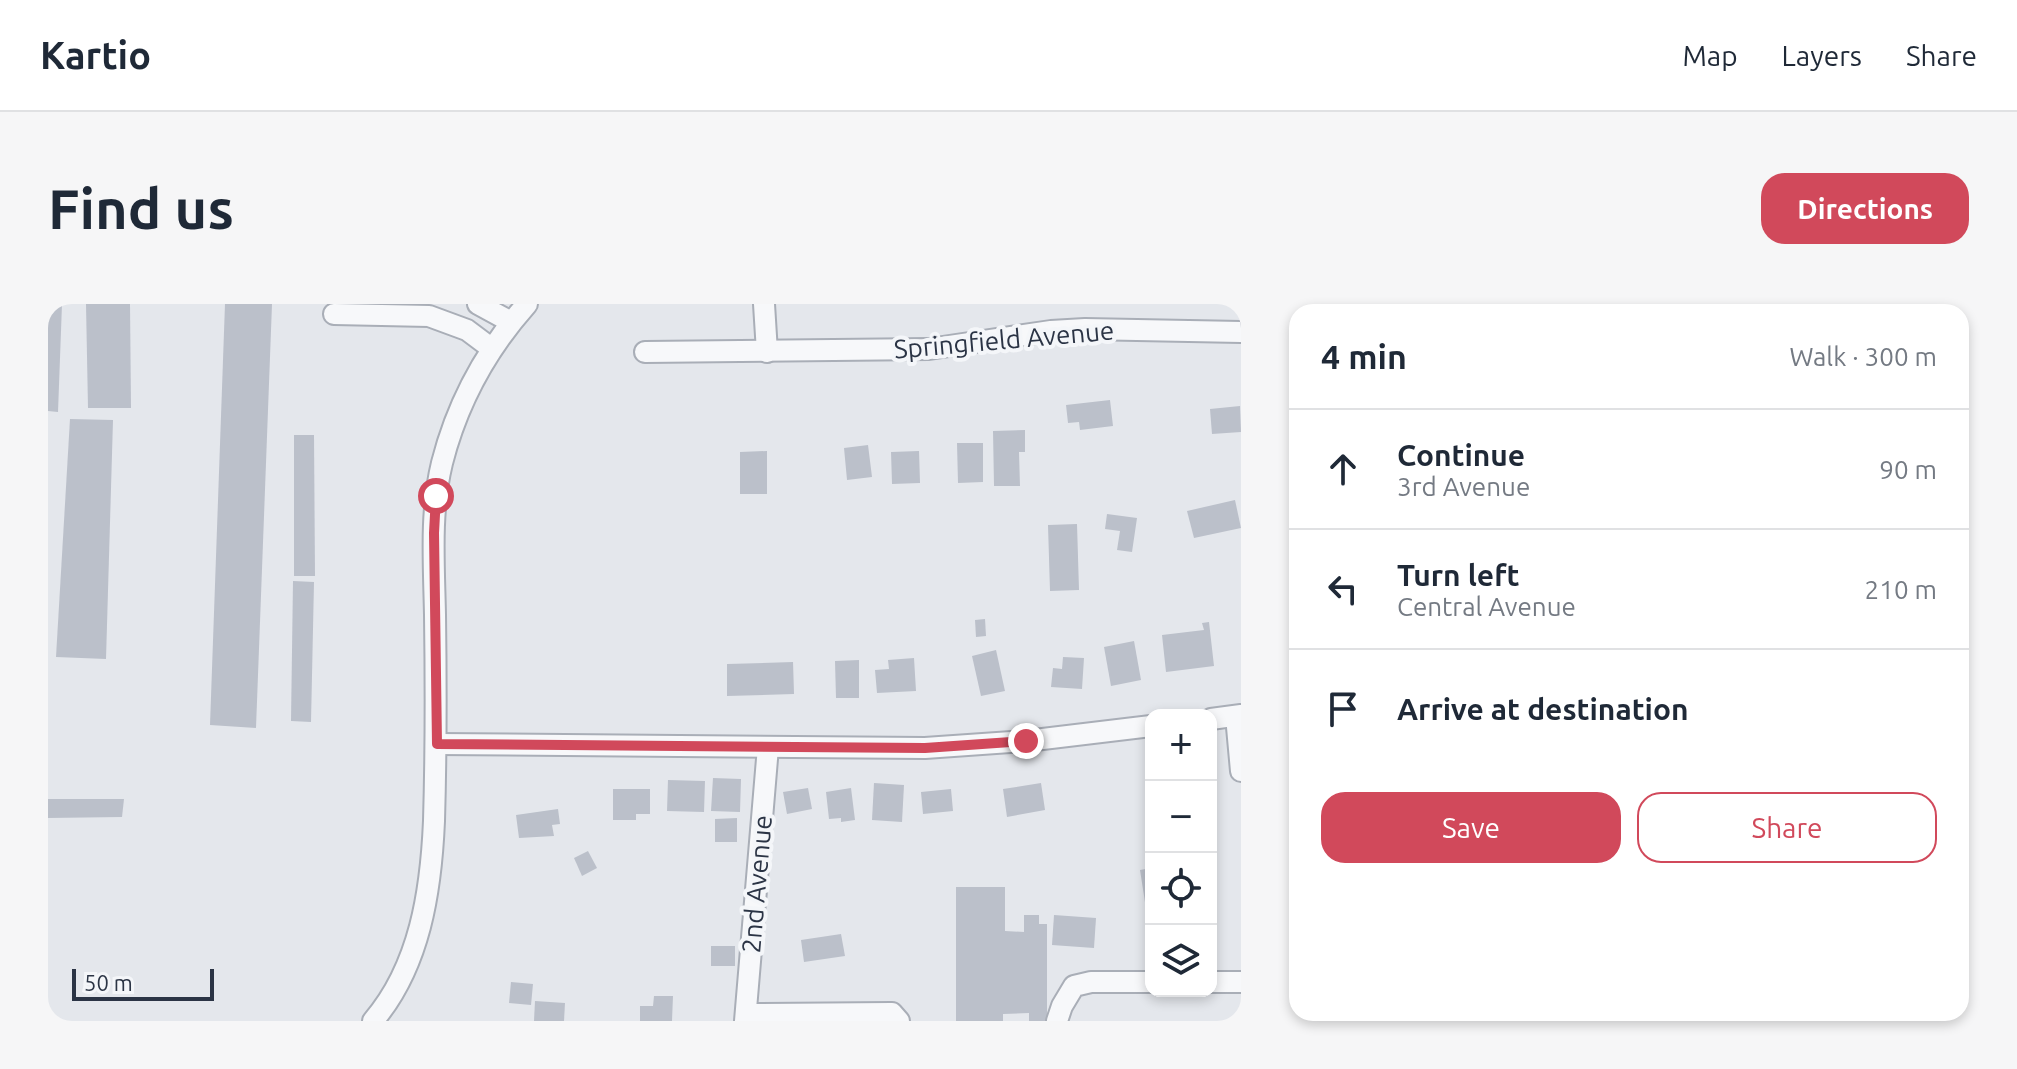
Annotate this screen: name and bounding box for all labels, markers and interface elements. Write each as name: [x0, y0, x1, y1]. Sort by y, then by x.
text: Kartio: [40, 34, 151, 76]
text: Map: [1682, 40, 1738, 71]
text: Layers: [1782, 40, 1862, 71]
text: Share: [1906, 40, 1977, 71]
button: Directions: [1761, 173, 1969, 244]
text: Find us: [48, 177, 234, 240]
street label: Springfield Avenue: [893, 315, 1115, 364]
text: 4 min: [1321, 337, 1407, 375]
text: Walk · 300 m: [1789, 342, 1937, 371]
text: Continue: [1397, 438, 1525, 472]
icon: ahead: [1321, 447, 1365, 491]
text: 90 m: [1879, 455, 1937, 484]
text: 3rd Avenue: [1397, 472, 1530, 501]
route start: [418, 478, 454, 514]
text: Turn left: [1397, 558, 1519, 592]
icon: left: [1321, 567, 1365, 611]
text: 210 m: [1865, 575, 1937, 604]
text: Central Avenue: [1397, 592, 1576, 621]
icon: arrive: [1321, 687, 1365, 731]
text: Arrive at destination: [1397, 692, 1689, 726]
map controls: [1145, 709, 1217, 997]
button: +: [1145, 709, 1217, 781]
route end: [1008, 723, 1044, 759]
button: −: [1145, 781, 1217, 853]
button: Save: [1321, 792, 1621, 863]
button: Share: [1637, 792, 1937, 863]
street label: 2nd Avenue: [736, 814, 777, 954]
button: locate: [1145, 853, 1217, 925]
button: layers: [1145, 925, 1217, 997]
scale bar: [72, 965, 214, 1001]
text: 50 m: [84, 970, 133, 995]

